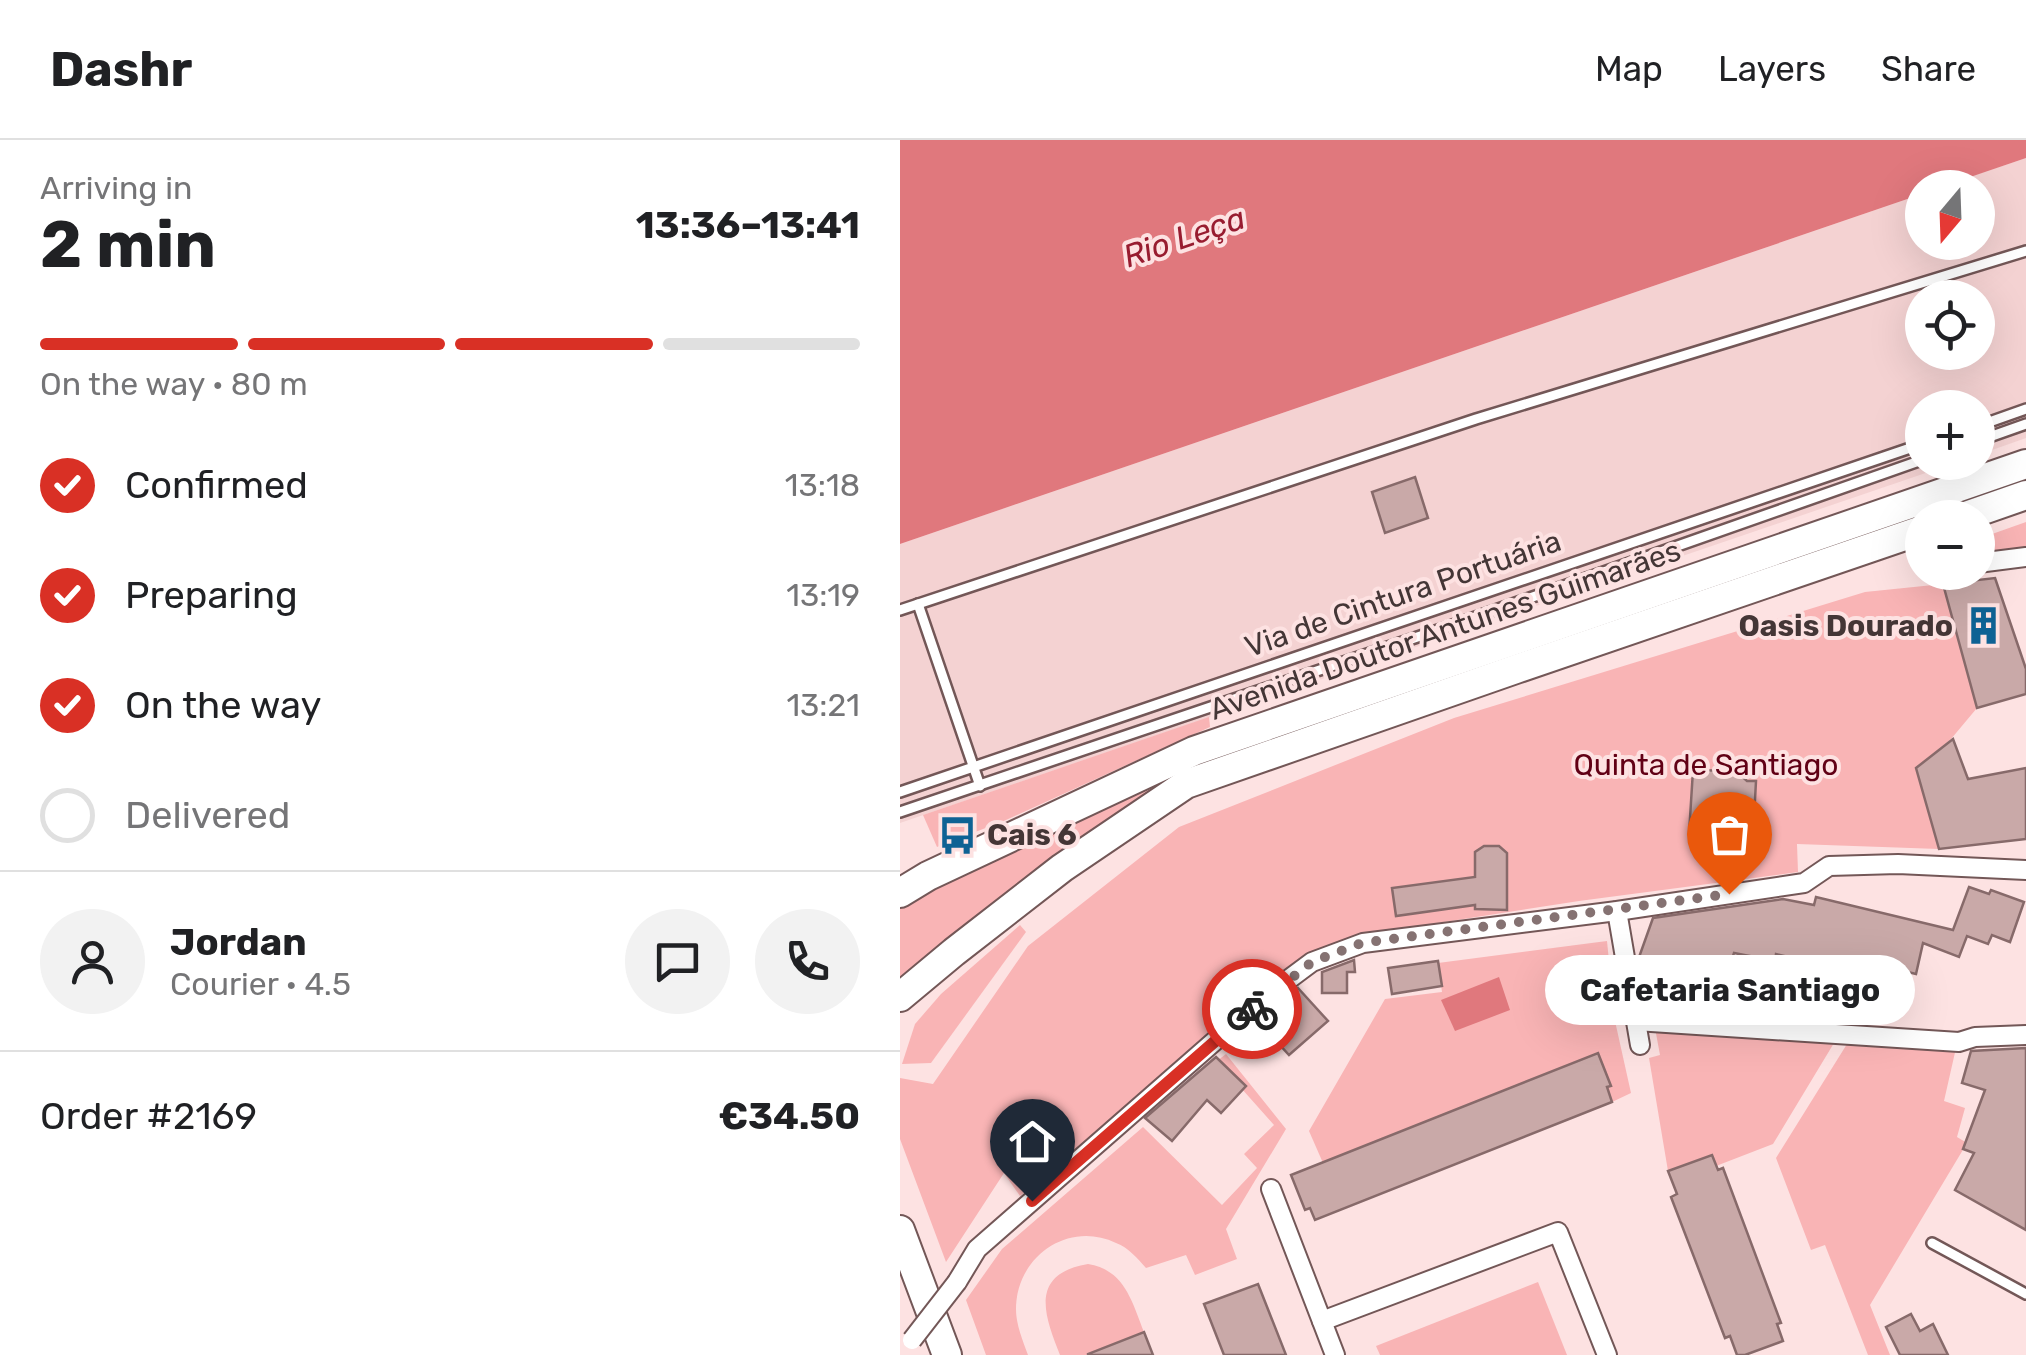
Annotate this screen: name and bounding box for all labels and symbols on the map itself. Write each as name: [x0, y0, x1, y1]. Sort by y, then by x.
north arrow: [1905, 170, 1995, 260]
water label: Rio Leça: [1118, 198, 1250, 276]
street label: Via de Cintura Portuária: [1240, 523, 1566, 665]
street label: Avenida Doutor Antunes Guimarães: [1205, 532, 1685, 728]
building icon: Oasis Dourado: [1962, 605, 2004, 647]
place label: Oasis Dourado: [1738, 608, 1953, 644]
park label: Quinta de Santiago: [1573, 747, 1839, 783]
pin: [1687, 792, 1772, 895]
bus stop icon: Cais 6: [936, 814, 978, 856]
place label: Cais 6: [987, 817, 1077, 853]
callout: Cafetaria Santiago: [1544, 954, 1914, 1024]
courier: [1202, 959, 1302, 1059]
pin: [990, 1099, 1075, 1202]

